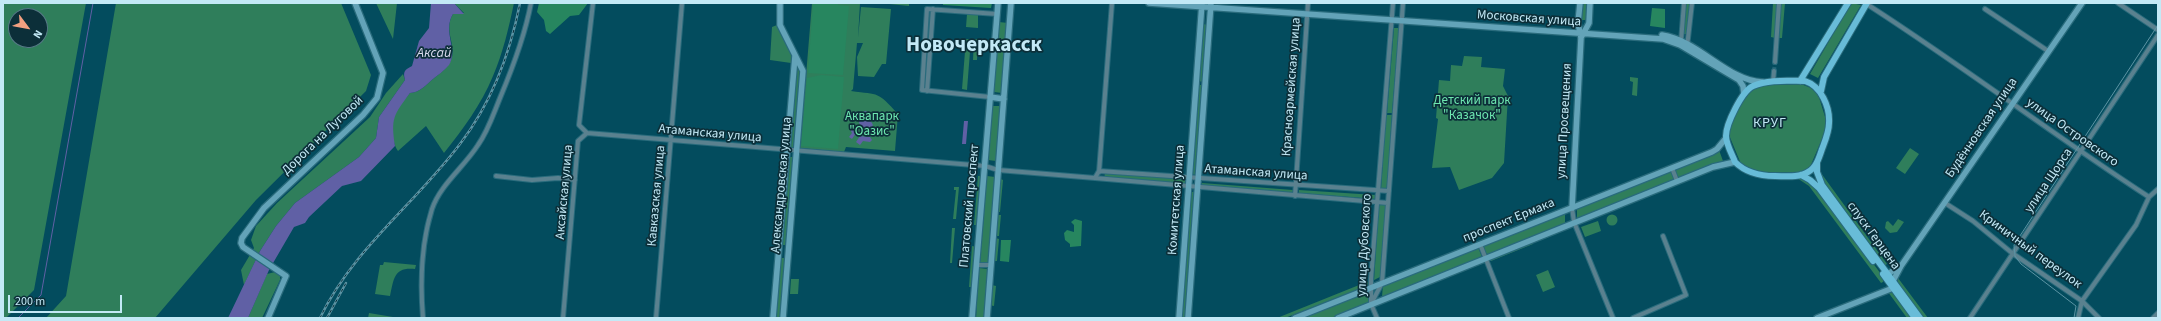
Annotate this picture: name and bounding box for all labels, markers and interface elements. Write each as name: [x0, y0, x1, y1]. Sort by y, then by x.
north arrow: [8, 8, 48, 48]
street label: Московская улица: [1476, 8, 1582, 30]
street label: Красноармейская улица: [1279, 17, 1305, 157]
text: N: [29, 27, 46, 41]
district label: Новочеркасск: [906, 33, 1042, 59]
water label: Аксай: [417, 46, 451, 62]
street label: улица Просвещения: [1554, 63, 1576, 179]
street label: Будённовская улица: [1943, 75, 2021, 181]
street label: Дорога на Луговой: [279, 93, 367, 179]
park label: Детский парк "Казачок": [1433, 93, 1511, 124]
street label: улица Островского: [2023, 95, 2121, 171]
park label: Аквапарк "Оазис": [845, 109, 899, 140]
street label: Александровская улица: [768, 116, 796, 254]
district label: КРУГ: [1753, 116, 1787, 132]
street label: Атаманская улица: [658, 122, 762, 146]
street label: Аксайская улица: [553, 144, 577, 240]
street label: Платовский проспект: [957, 144, 983, 268]
street label: Кавказская улица: [645, 145, 669, 247]
street label: Комитетская улица: [1165, 145, 1189, 255]
street label: улица Щорса: [2022, 146, 2076, 216]
street label: Атаманская улица: [1204, 162, 1308, 184]
street label: улица Дубовского: [1355, 193, 1375, 297]
street label: проспект Ермака: [1461, 196, 1557, 246]
street label: спуск Герцена: [1843, 199, 1903, 273]
street label: Криничный переулок: [1976, 208, 2084, 292]
scale bar: [10, 287, 124, 313]
text: 200 m: [15, 293, 45, 310]

